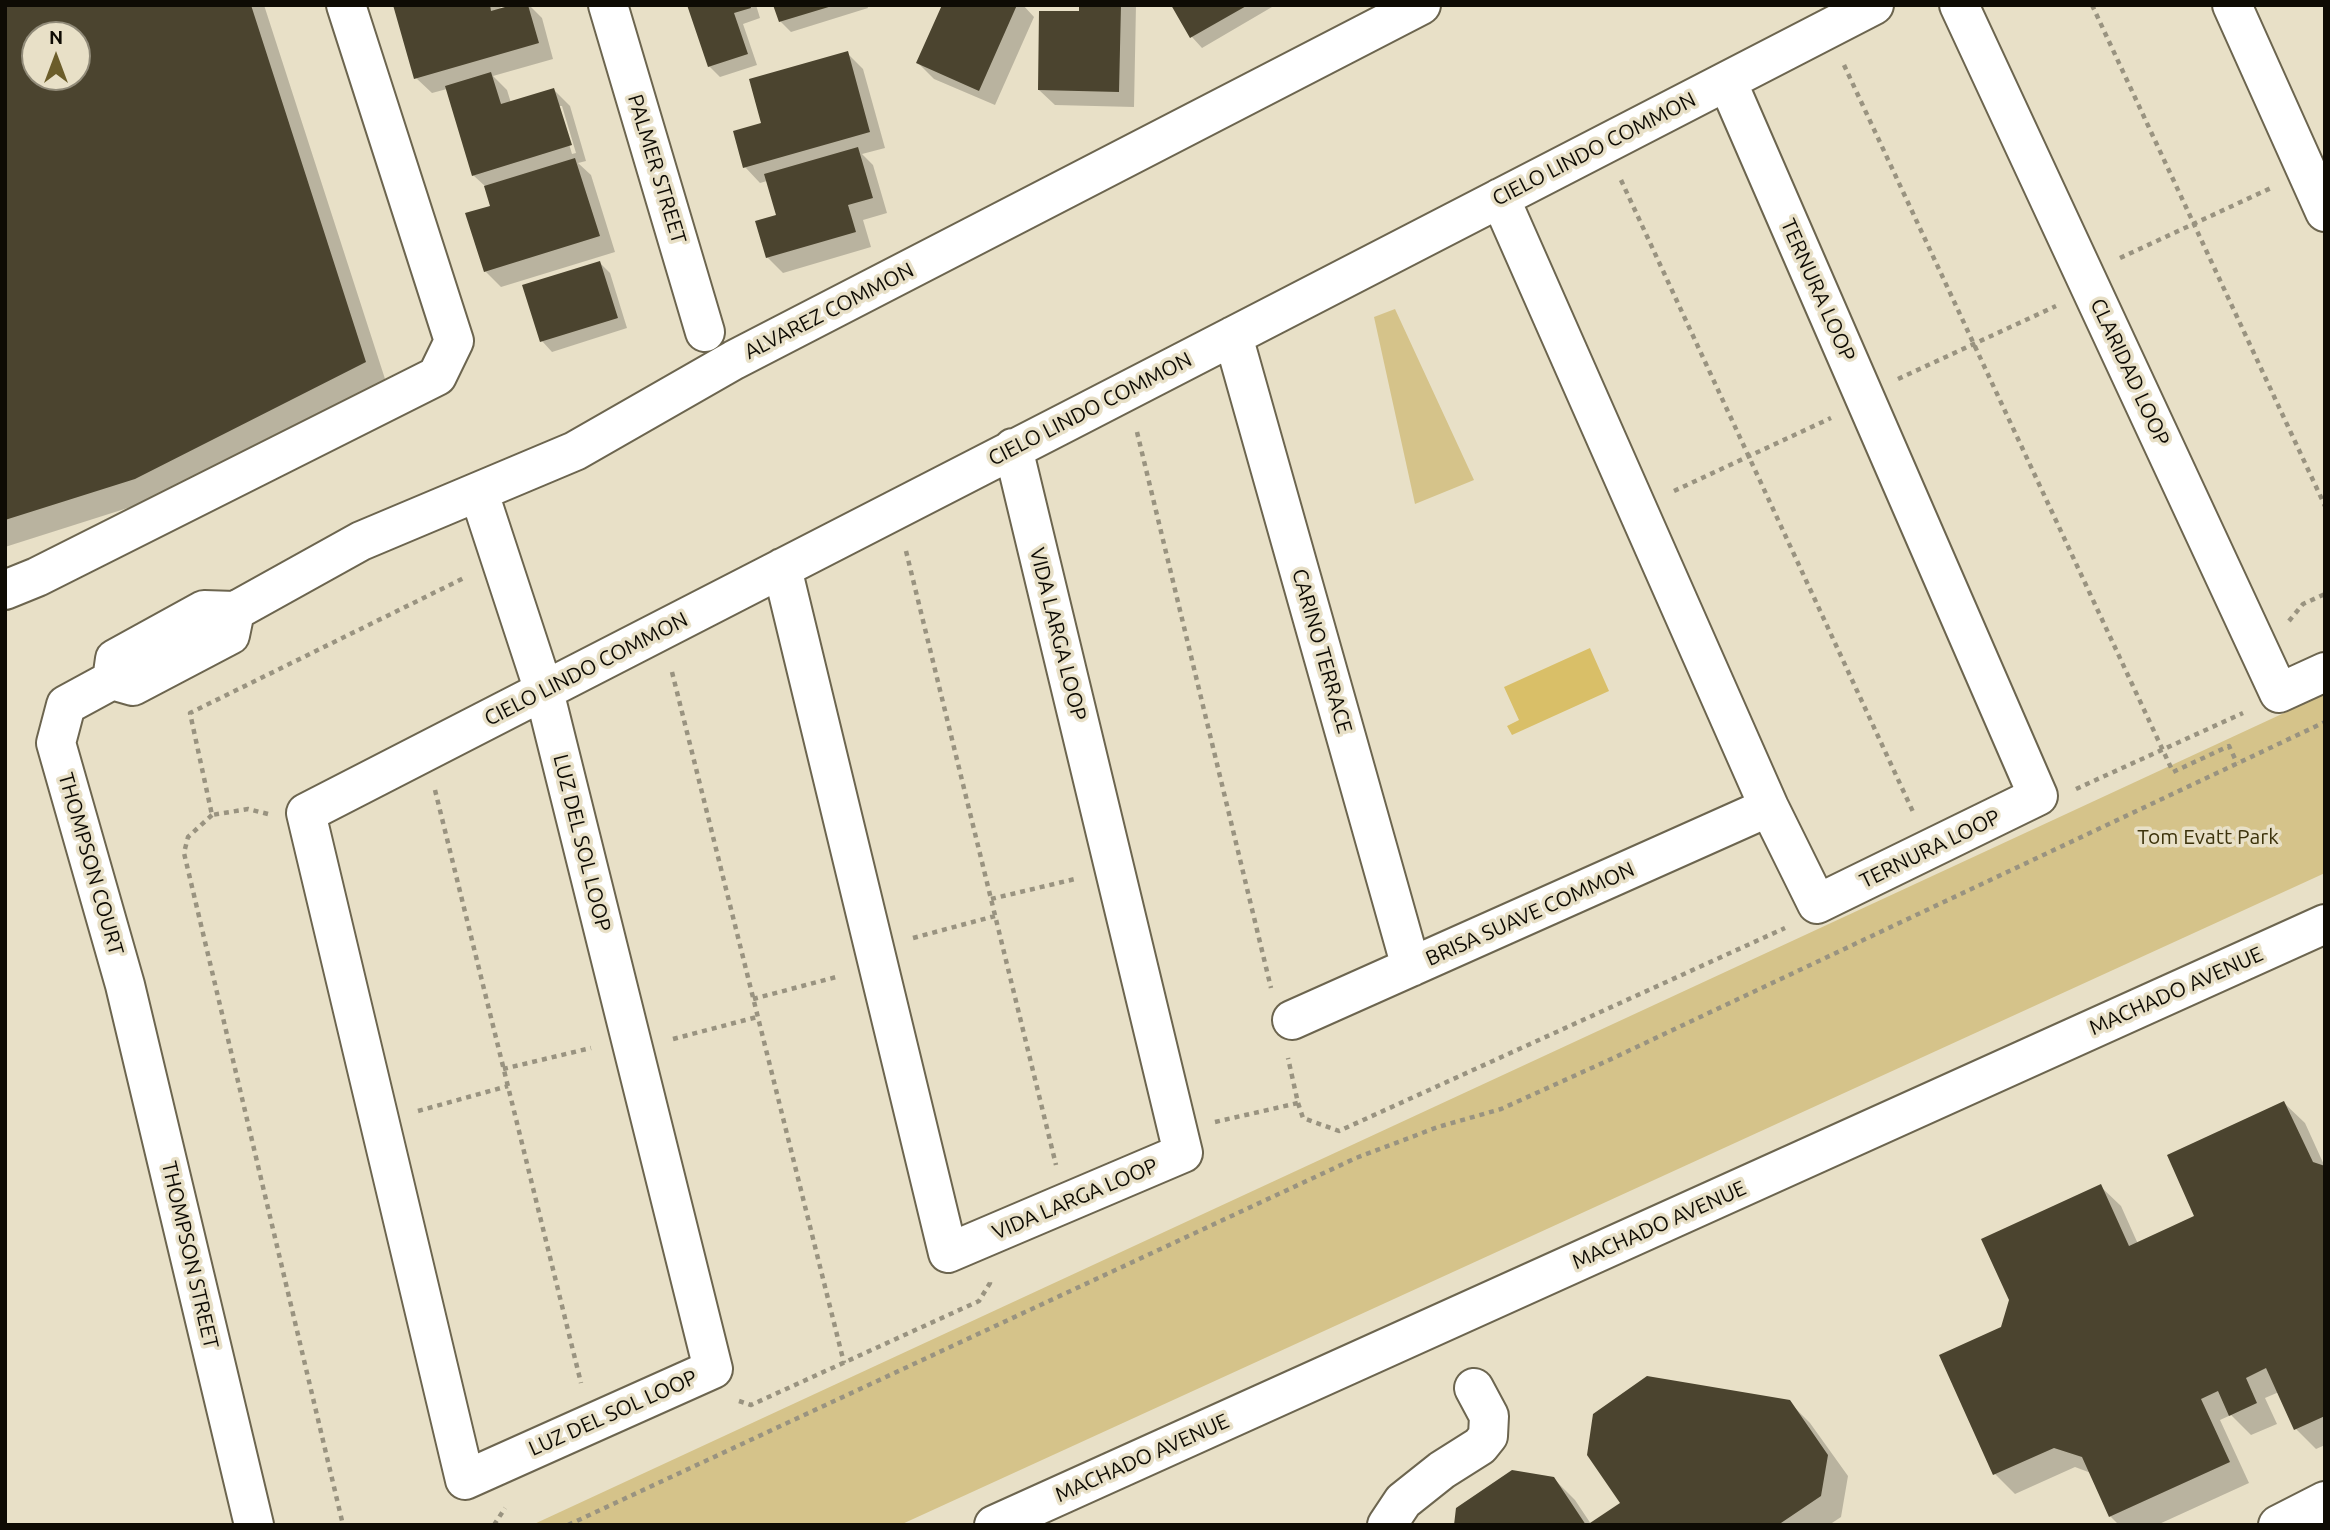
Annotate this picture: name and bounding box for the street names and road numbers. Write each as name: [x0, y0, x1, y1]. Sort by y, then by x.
street label: CIELO LINDO COMMON: [1488, 87, 1700, 211]
street label: PALMER STREET: [622, 91, 692, 247]
street label: TERNURA LOOP: [1775, 215, 1861, 365]
street label: ALVAREZ COMMON: [740, 257, 918, 365]
street label: CLARIDAD LOOP: [2085, 294, 2175, 450]
street label: CIELO LINDO COMMON: [984, 347, 1196, 471]
street label: VIDA LARGA LOOP: [1024, 545, 1092, 723]
street label: CARINO TERRACE: [1286, 566, 1358, 736]
street label: CIELO LINDO COMMON: [480, 607, 692, 731]
street label: LUZ DEL SOL LOOP: [548, 752, 616, 934]
street label: THOMPSON COURT: [53, 770, 129, 958]
street label: TERNURA LOOP: [1856, 804, 2004, 894]
street label: BRISA SUAVE COMMON: [1422, 857, 1638, 971]
street label: MACHADO AVENUE: [2085, 941, 2267, 1041]
street label: VIDA LARGA LOOP: [989, 1153, 1161, 1245]
street label: THOMPSON STREET: [156, 1159, 224, 1351]
street label: MACHADO AVENUE: [1568, 1175, 1750, 1275]
street label: LUZ DEL SOL LOOP: [525, 1365, 701, 1461]
street label: MACHADO AVENUE: [1051, 1408, 1233, 1508]

